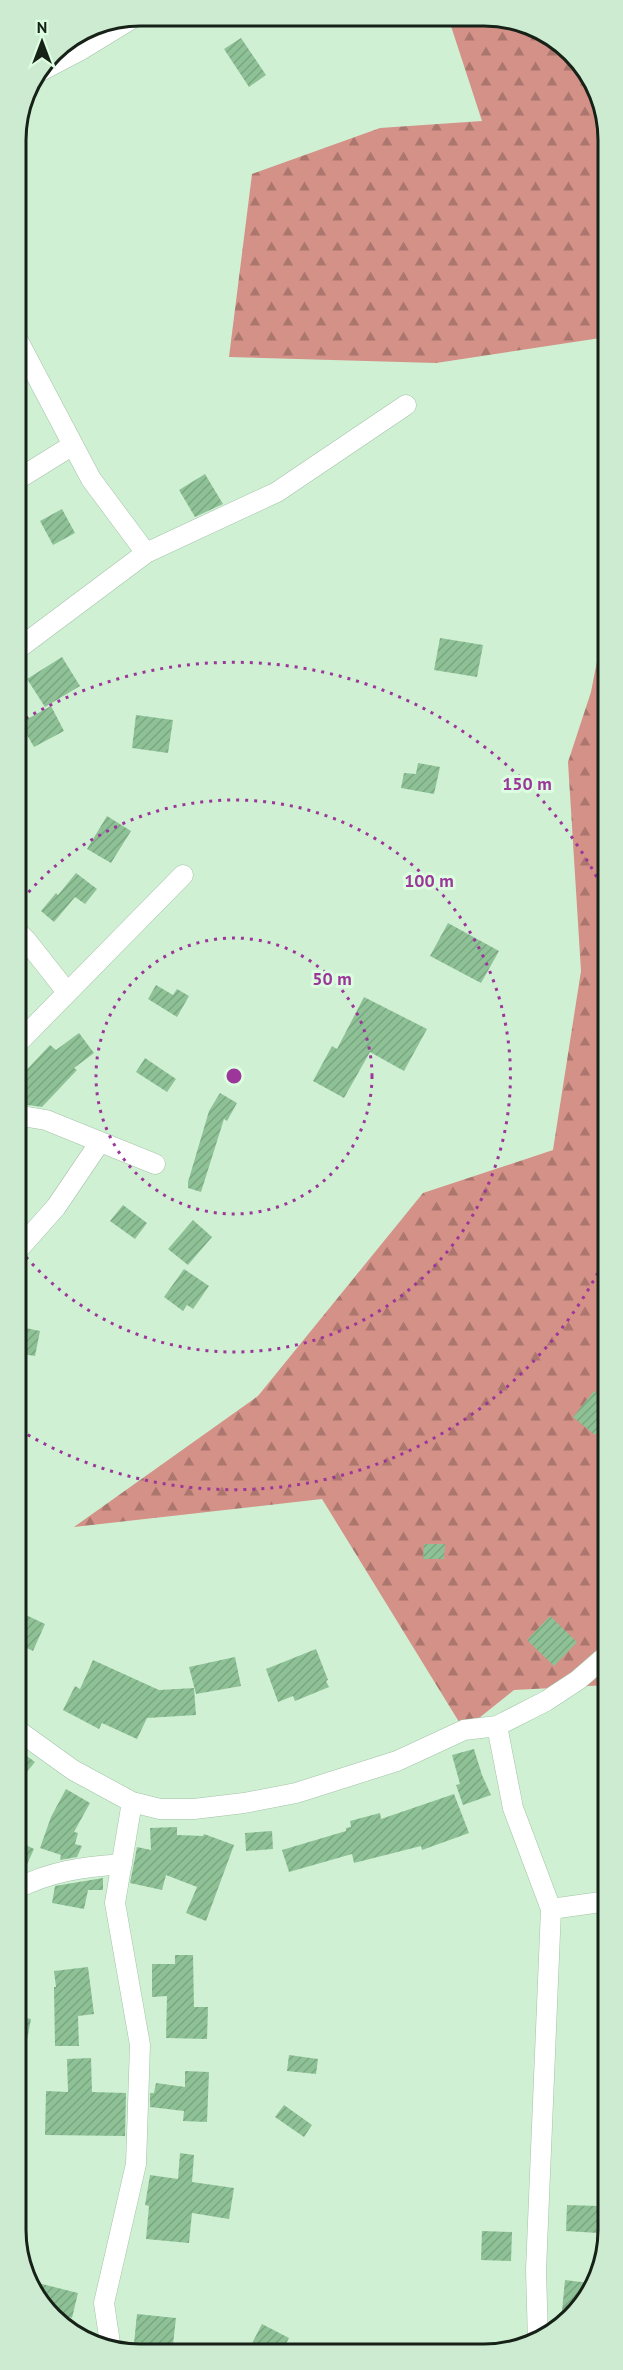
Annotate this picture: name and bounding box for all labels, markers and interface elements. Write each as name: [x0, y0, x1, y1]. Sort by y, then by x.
north arrow: [12, 12, 72, 72]
text: N: [37, 17, 47, 37]
text: 150 m: [502, 772, 552, 795]
text: 100 m: [404, 869, 454, 892]
text: 50 m: [312, 967, 352, 990]
centre of rings: [224, 1066, 244, 1086]

